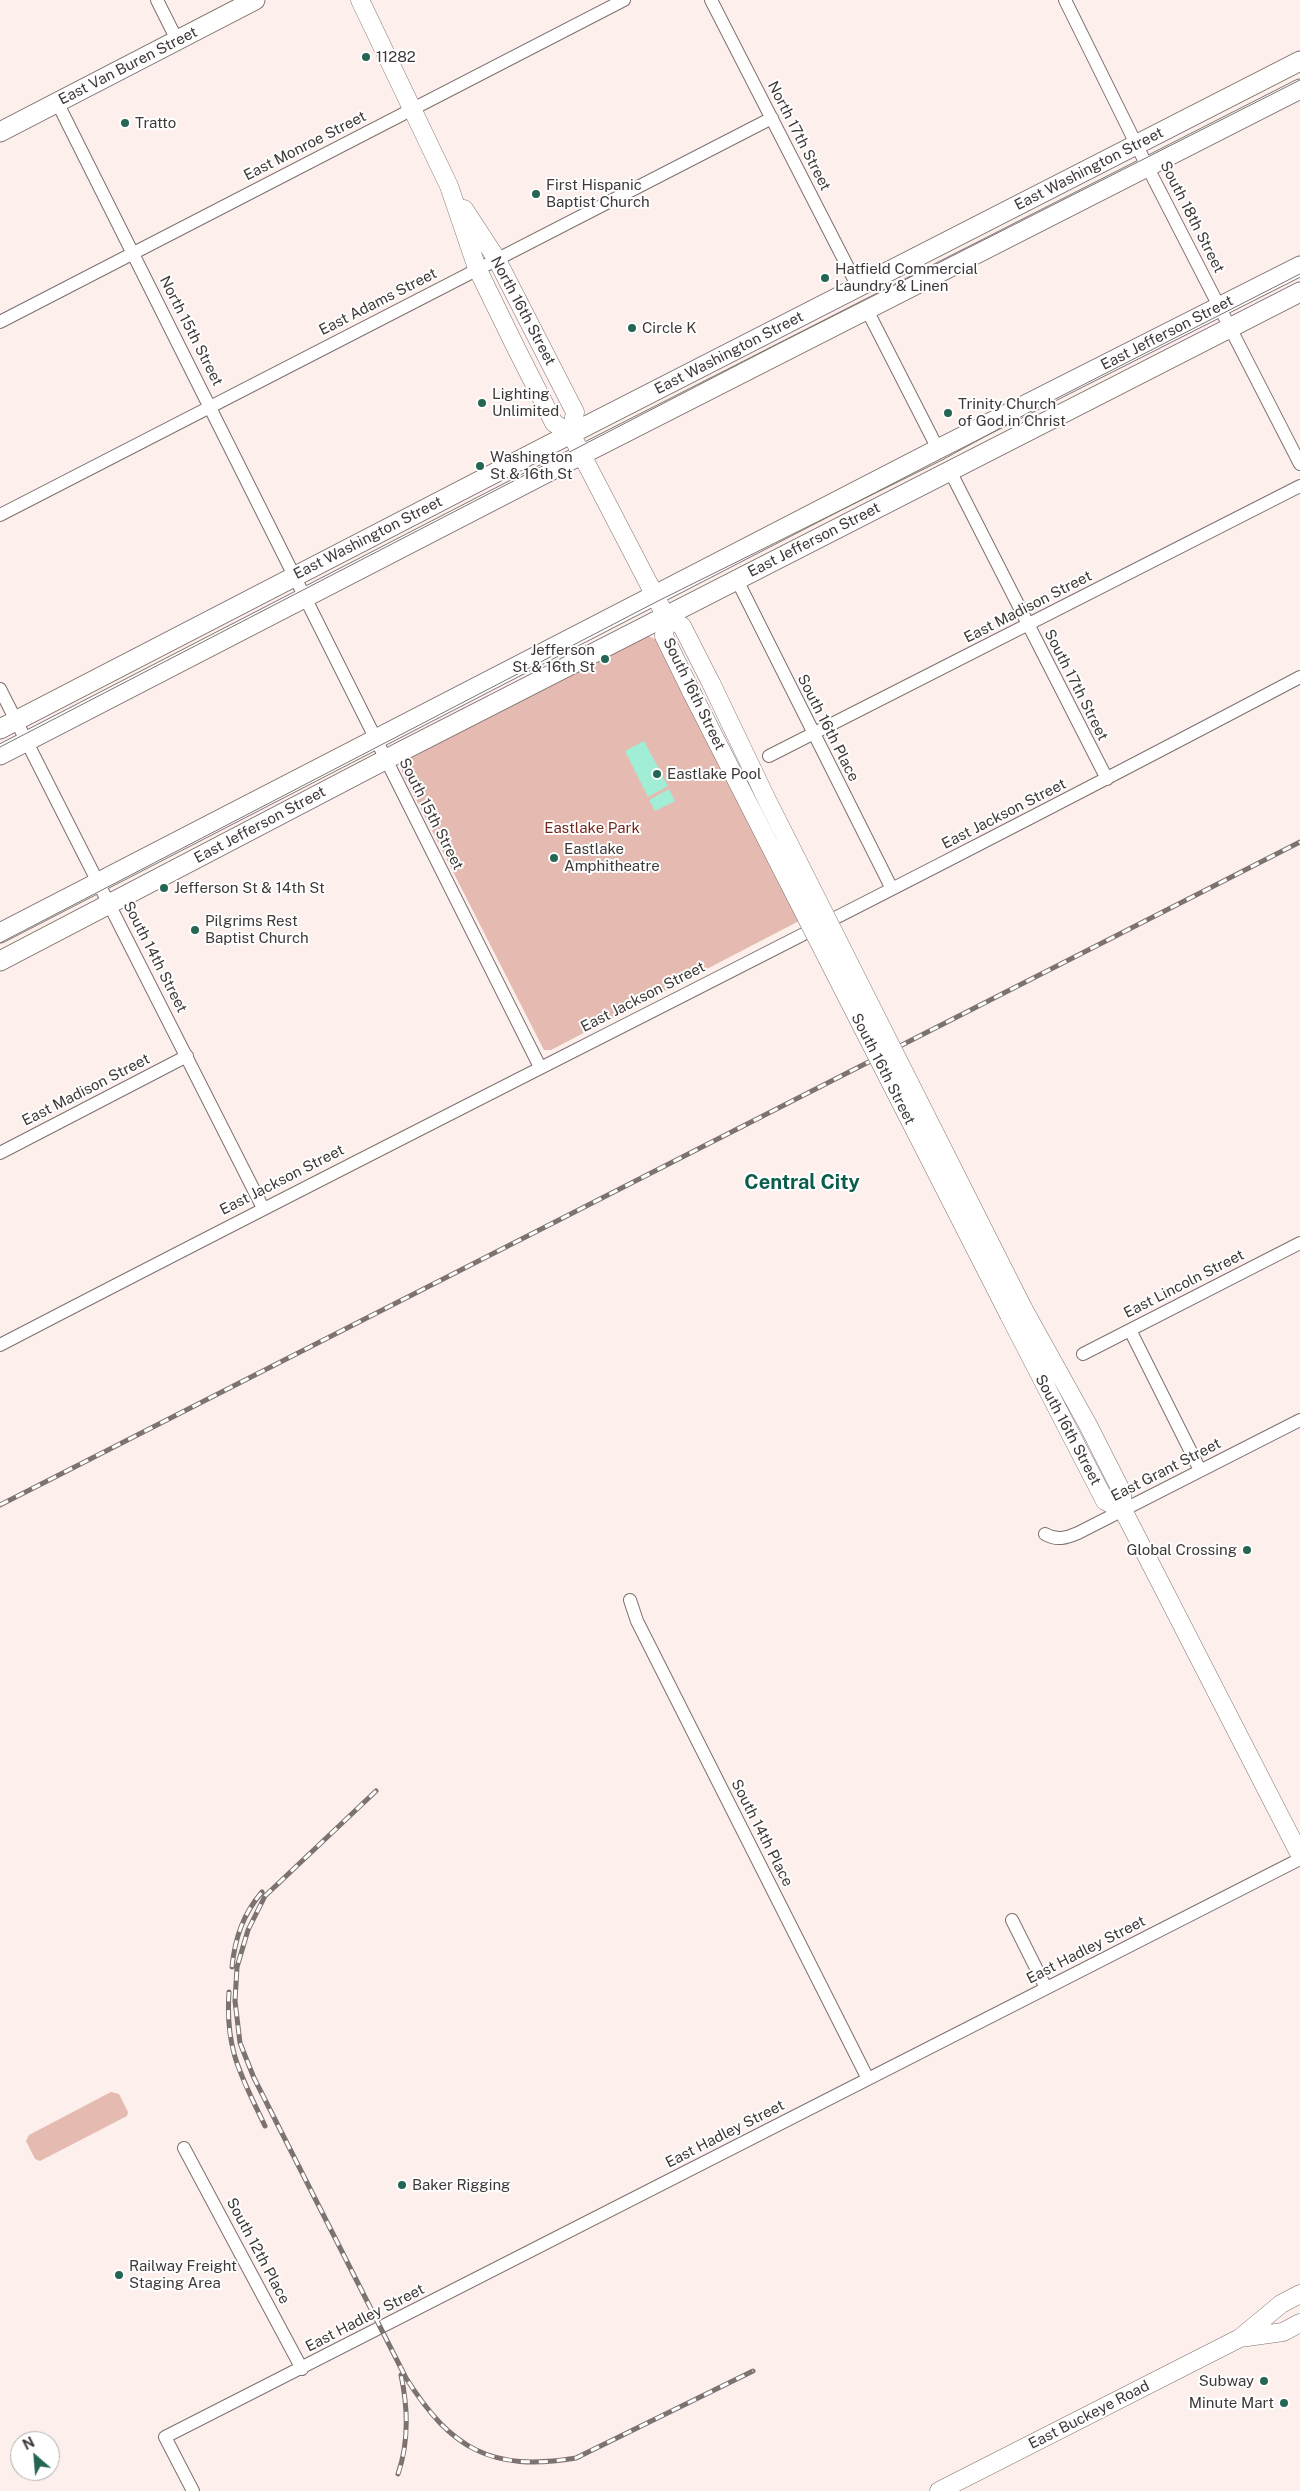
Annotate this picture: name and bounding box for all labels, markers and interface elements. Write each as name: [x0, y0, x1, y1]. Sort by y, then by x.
street label: East Van Buren Street: [55, 23, 201, 109]
place label: 11282: [376, 48, 416, 66]
marker: 11282: [360, 51, 372, 63]
street label: North 17th Street: [764, 78, 834, 194]
street label: East Monroe Street: [241, 107, 369, 185]
place label: Tratto: [135, 114, 176, 132]
marker: Tratto: [119, 117, 131, 129]
street label: East Washington Street: [1012, 124, 1166, 214]
street label: South 18th Street: [1156, 158, 1228, 276]
place label: First Hispanic Baptist Church: [546, 176, 650, 211]
marker: First Hispanic Baptist Church: [530, 188, 542, 200]
street label: North 16th Street: [487, 253, 559, 369]
place label: Hatfield Commercial Laundry & Linen: [835, 260, 978, 295]
street label: East Adams Street: [316, 264, 440, 340]
marker: Hatfield Commercial Laundry & Linen: [819, 272, 831, 284]
street label: North 15th Street: [155, 273, 227, 389]
street label: East Jefferson Street: [1098, 292, 1236, 374]
street label: East Washington Street: [652, 308, 806, 398]
place label: Circle K: [642, 319, 696, 337]
marker: Circle K: [626, 322, 638, 334]
place label: Lighting Unlimited: [492, 385, 559, 420]
place label: Trinity Church of God in Christ: [958, 395, 1066, 430]
marker: Lighting Unlimited: [476, 397, 488, 409]
marker: Trinity Church of God in Christ: [942, 407, 954, 419]
place label: Washington St & 16th St: [490, 448, 573, 483]
marker: Washington St & 16th St: [474, 460, 486, 472]
street label: East Washington Street: [291, 493, 445, 583]
street label: East Jefferson Street: [745, 499, 883, 581]
street label: East Madison Street: [961, 567, 1095, 647]
street label: South 17th Street: [1040, 626, 1112, 744]
street label: South 16th Street: [659, 635, 729, 753]
place label: Jefferson St & 16th St: [512, 641, 595, 676]
marker: Jefferson St & 16th St: [599, 653, 611, 665]
street label: South 16th Place: [793, 671, 863, 785]
street label: South 15th Street: [395, 755, 467, 873]
place label: Eastlake Pool: [667, 765, 762, 783]
marker: Eastlake Pool: [651, 768, 663, 780]
street label: East Jackson Street: [939, 775, 1069, 853]
street label: East Jefferson Street: [191, 783, 329, 867]
park label: Eastlake Park: [544, 819, 640, 837]
place label: Eastlake Amphitheatre: [564, 840, 660, 875]
marker: Eastlake Amphitheatre: [548, 852, 560, 864]
place label: Jefferson St & 14th St: [174, 879, 325, 897]
marker: Jefferson St & 14th St: [158, 882, 170, 894]
street label: South 14th Street: [119, 898, 191, 1016]
place label: Pilgrims Rest Baptist Church: [205, 912, 309, 947]
marker: Pilgrims Rest Baptist Church: [189, 924, 201, 936]
street label: East Jackson Street: [578, 958, 708, 1036]
street label: South 16th Street: [847, 1010, 919, 1128]
street label: East Madison Street: [19, 1050, 153, 1130]
street label: East Jackson Street: [217, 1141, 347, 1219]
district label: Central City: [744, 1171, 860, 1195]
street label: East Lincoln Street: [1121, 1246, 1247, 1322]
street label: South 16th Street: [1031, 1372, 1105, 1488]
street label: East Grant Street: [1108, 1435, 1224, 1505]
place label: Global Crossing: [1127, 1541, 1237, 1559]
marker: Global Crossing: [1241, 1544, 1253, 1556]
street label: South 14th Place: [727, 1776, 797, 1890]
street label: East Hadley Street: [1023, 1912, 1149, 1988]
street label: East Hadley Street: [662, 2096, 788, 2172]
place label: Baker Rigging: [412, 2176, 510, 2194]
marker: Baker Rigging: [396, 2179, 408, 2191]
street label: South 12th Place: [222, 2195, 294, 2307]
place label: Railway Freight Staging Area: [129, 2257, 237, 2292]
marker: Railway Freight Staging Area: [113, 2269, 125, 2281]
street label: East Hadley Street: [302, 2280, 428, 2356]
place label: Subway: [1199, 2372, 1254, 2390]
marker: Subway: [1258, 2375, 1270, 2387]
street label: East Buckeye Road: [1026, 2377, 1152, 2453]
place label: Minute Mart: [1189, 2394, 1274, 2412]
marker: Minute Mart: [1278, 2397, 1290, 2409]
north arrow: [10, 2431, 60, 2481]
text: N: [20, 2434, 37, 2453]

